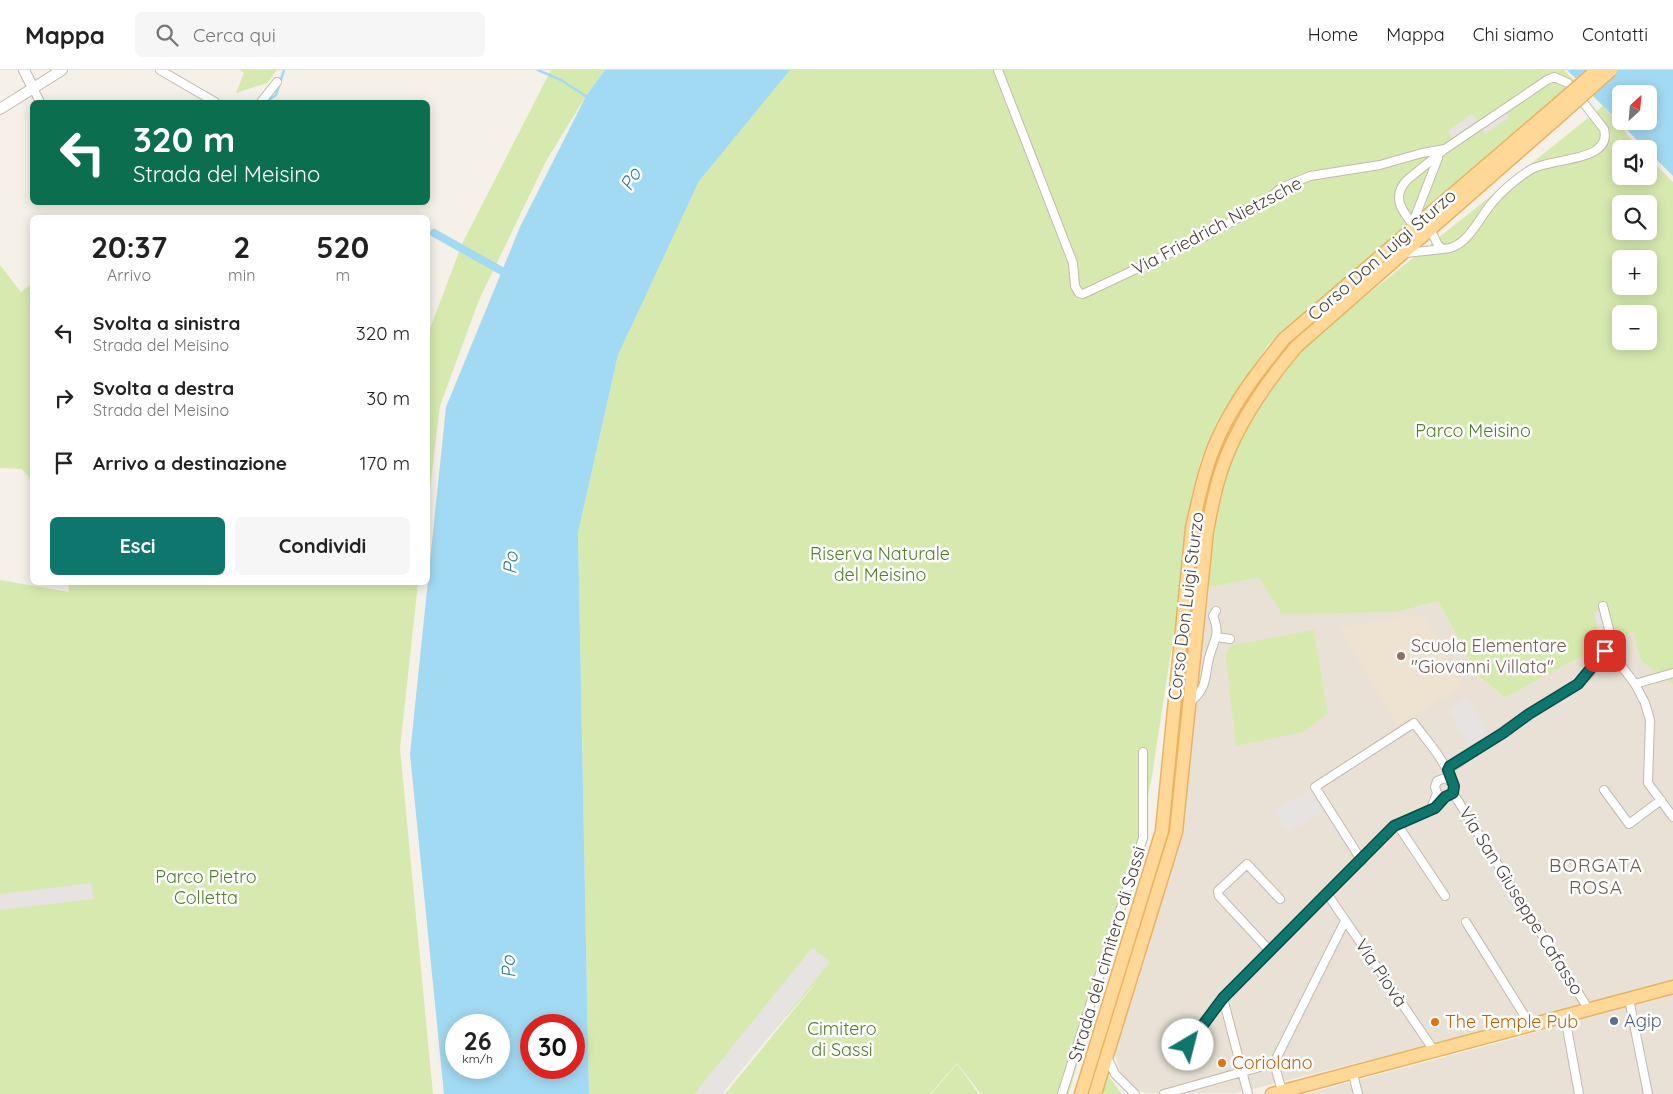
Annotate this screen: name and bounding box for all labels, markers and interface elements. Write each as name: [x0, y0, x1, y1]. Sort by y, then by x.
search box: [135, 12, 485, 57]
text: Mappa: [25, 20, 105, 50]
icon: search: [153, 21, 181, 49]
text: Cerca qui: [193, 23, 276, 47]
text: Home: [1308, 23, 1358, 46]
text: Mappa: [1386, 23, 1445, 46]
text: Chi siamo: [1473, 23, 1554, 46]
text: Contatti: [1582, 23, 1648, 46]
north arrow: [1612, 85, 1658, 130]
map controls: [1612, 85, 1657, 350]
text: 320 m: [133, 117, 235, 161]
icon: left: [50, 120, 115, 185]
button: sound: [1612, 140, 1657, 185]
text: Strada del Meisino: [133, 160, 320, 188]
water label: Po: [614, 162, 647, 195]
street label: Via Friedrich Nietzsche: [1128, 171, 1306, 280]
street label: Corso Don Luigi Sturzo: [1303, 184, 1461, 325]
button: search: [1612, 195, 1657, 240]
text: 20:37: [91, 228, 167, 266]
text: 2: [233, 228, 250, 266]
text: 520: [316, 228, 369, 266]
button: +: [1612, 250, 1657, 295]
text: Arrivo: [107, 265, 151, 285]
text: min: [228, 265, 255, 285]
text: m: [335, 265, 350, 285]
button: −: [1612, 305, 1657, 350]
text: Svolta a sinistra: [93, 311, 240, 335]
icon: left: [50, 319, 78, 347]
text: 320 m: [356, 321, 410, 345]
text: Strada del Meisino: [93, 335, 229, 355]
text: Svolta a destra: [93, 376, 234, 400]
icon: right: [50, 384, 78, 412]
text: 30 m: [366, 386, 410, 410]
text: Strada del Meisino: [93, 400, 229, 420]
park label: Parco Meisino: [1415, 419, 1531, 442]
icon: arrive: [50, 449, 78, 477]
text: Arrivo a destinazione: [93, 451, 287, 475]
text: 170 m: [359, 451, 410, 475]
street label: Corso Don Luigi Sturzo: [1163, 511, 1208, 701]
button: Esci: [50, 517, 225, 575]
button: Condividi: [235, 517, 410, 575]
park label: Riserva Naturale del Meisino: [810, 542, 950, 586]
water label: Po: [497, 549, 523, 575]
pin: [1584, 630, 1626, 672]
place label: Scuola Elementare "Giovanni Villata": [1411, 634, 1567, 678]
icon: arrive: [1591, 637, 1619, 665]
marker: Scuola Elementare "Giovanni Villata": [1395, 650, 1407, 662]
street label: Via San Giuseppe Cafasso: [1454, 802, 1589, 999]
street label: Strada del cimitero di Sassi: [1063, 843, 1150, 1064]
district label: BORGATA ROSA: [1549, 853, 1643, 899]
park label: Parco Pietro Colletta: [155, 865, 257, 909]
street label: Via Piovà: [1350, 934, 1413, 1011]
water label: Po: [495, 954, 521, 979]
place label: Agip: [1624, 1009, 1662, 1032]
place label: The Temple Pub: [1445, 1010, 1578, 1033]
speed limit sign: 30: [520, 1014, 585, 1079]
marker: Agip: [1608, 1015, 1620, 1027]
marker: The Temple Pub: [1429, 1016, 1441, 1028]
park label: Cimitero di Sassi: [807, 1017, 877, 1061]
position arrow: [1161, 1018, 1213, 1070]
text: 26: [463, 1025, 492, 1056]
text: km/h: [462, 1051, 493, 1066]
place label: Coriolano: [1232, 1051, 1313, 1074]
marker: Coriolano: [1216, 1057, 1228, 1069]

